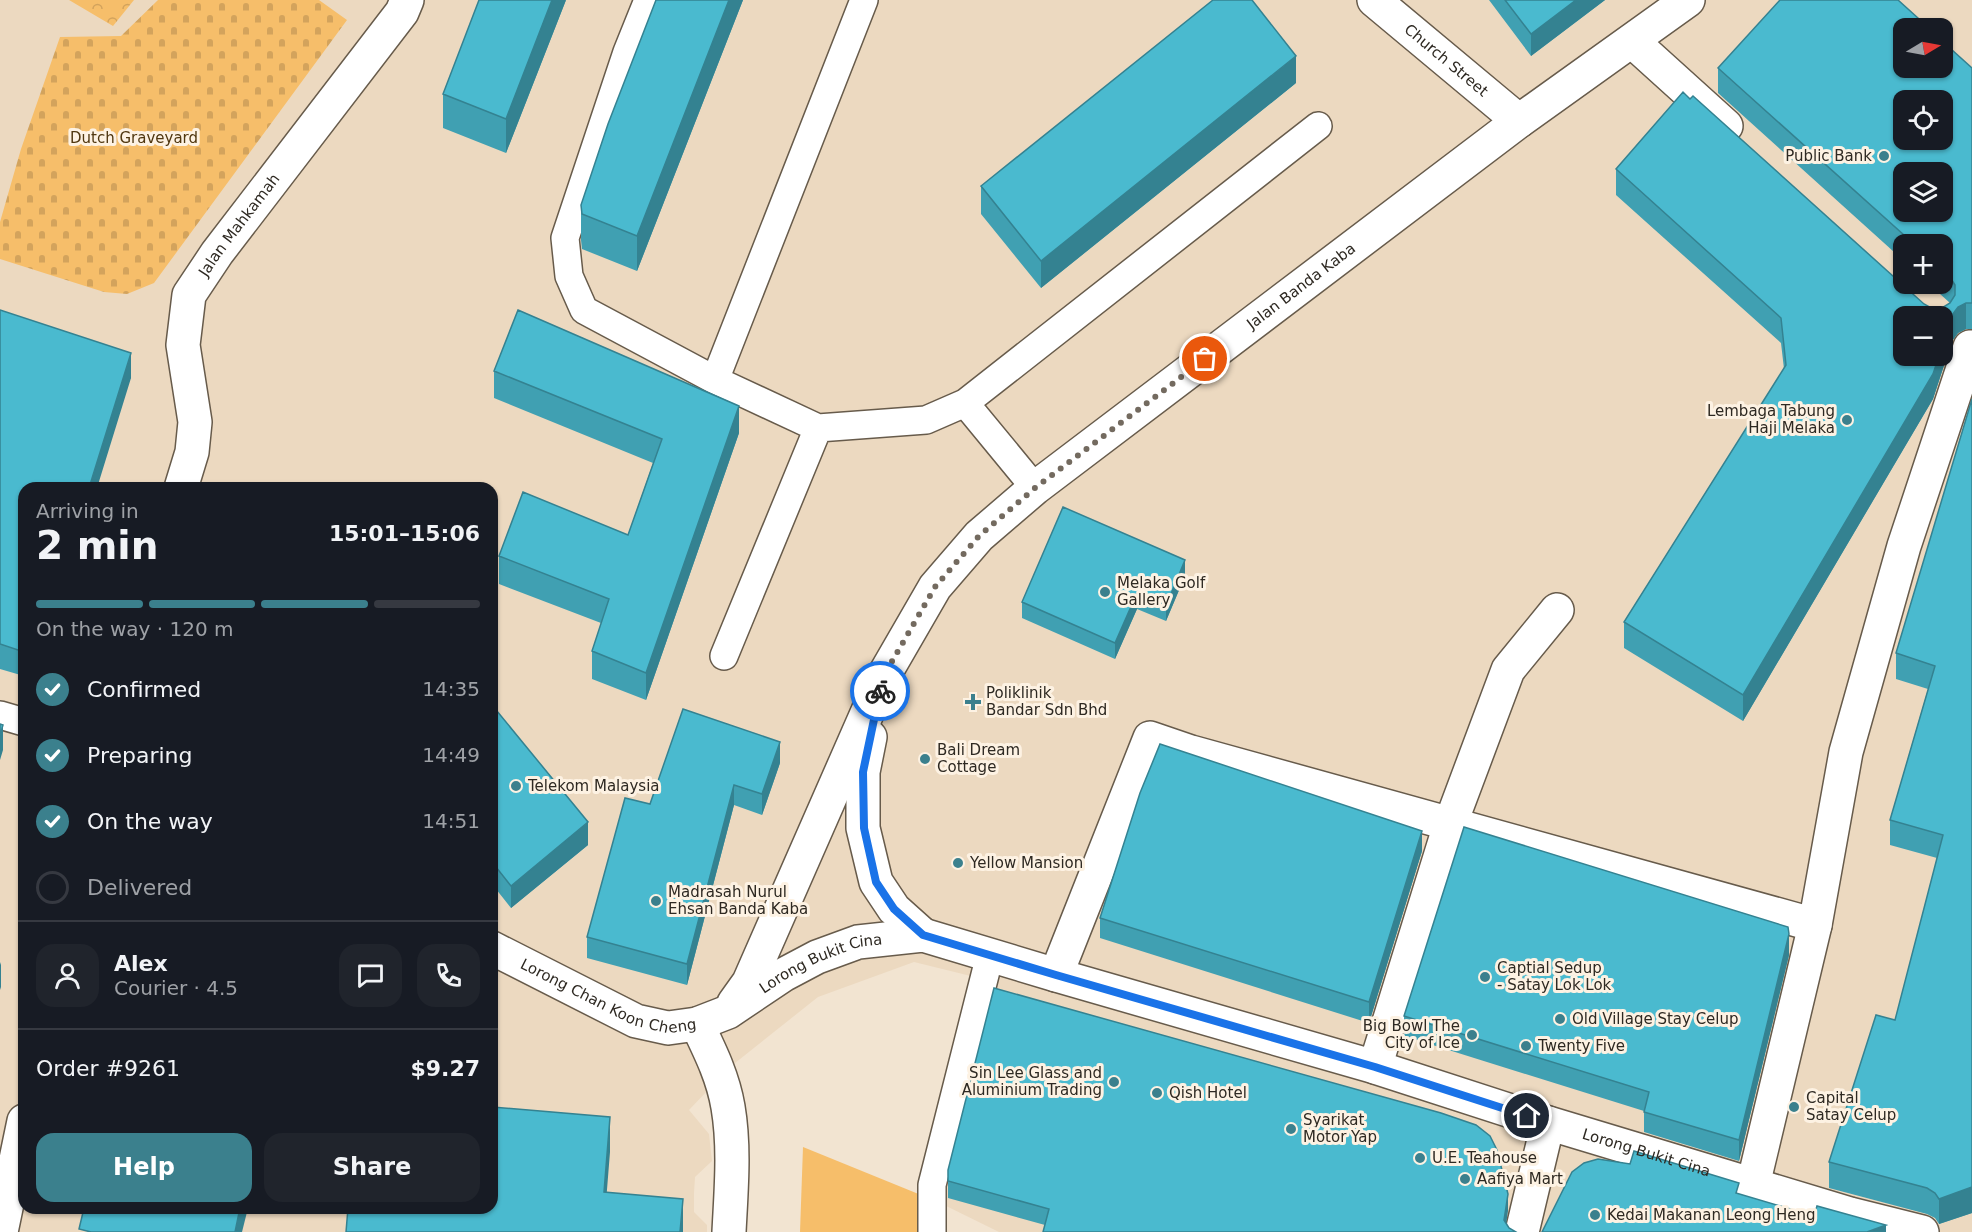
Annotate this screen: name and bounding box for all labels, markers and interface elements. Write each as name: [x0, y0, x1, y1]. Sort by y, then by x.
north arrow: [1893, 18, 1953, 78]
map controls: [1893, 18, 1953, 366]
street label: Church Street: [1401, 20, 1492, 100]
button: locate: [1893, 90, 1953, 150]
park label: Dutch Graveyard: [70, 129, 198, 147]
place label: Public Bank: [1785, 147, 1872, 165]
marker: Public Bank: [1877, 149, 1891, 163]
button: layers: [1893, 162, 1953, 222]
street label: Jalan Mahkamah: [194, 170, 283, 281]
button: +: [1893, 234, 1953, 294]
street label: Jalan Banda Kaba: [1243, 239, 1359, 334]
button: −: [1893, 306, 1953, 366]
pin: [1179, 333, 1230, 384]
icon: bag: [1188, 342, 1221, 375]
place label: Lembaga Tabung Haji Melaka: [1707, 402, 1835, 437]
marker: Lembaga Tabung Haji Melaka: [1840, 413, 1854, 427]
text: Arriving in: [36, 499, 139, 523]
text: 15:01–15:06: [329, 521, 480, 546]
text: 2 min: [36, 523, 158, 568]
place label: Melaka Golf Gallery: [1117, 574, 1206, 609]
marker: Melaka Golf Gallery: [1098, 585, 1112, 599]
text: On the way · 120 m: [36, 617, 234, 641]
courier: [850, 661, 910, 721]
icon: check: [36, 673, 69, 706]
icon: bike: [864, 675, 897, 708]
text: Confirmed: [87, 677, 201, 702]
text: 14:35: [422, 677, 480, 701]
place label: Poliklinik Bandar Sdn Bhd: [986, 684, 1107, 719]
marker: Poliklinik Bandar Sdn Bhd: [964, 693, 982, 711]
icon: check: [36, 739, 69, 772]
place label: Bali Dream Cottage: [937, 741, 1020, 776]
text: Preparing: [87, 743, 193, 768]
text: 14:49: [422, 743, 480, 767]
marker: Bali Dream Cottage: [918, 752, 932, 766]
place label: Telekom Malaysia: [527, 777, 660, 795]
marker: Telekom Malaysia: [509, 779, 523, 793]
icon: check: [36, 805, 69, 838]
text: On the way: [87, 809, 213, 834]
text: 14:51: [422, 809, 480, 833]
place label: Yellow Mansion: [969, 854, 1083, 872]
marker: Yellow Mansion: [951, 856, 965, 870]
text: Delivered: [87, 875, 192, 900]
place label: Madrasah Nurul Ehsan Banda Kaba: [668, 883, 808, 918]
marker: Madrasah Nurul Ehsan Banda Kaba: [649, 894, 663, 908]
street label: Lorong Bukit Cina: [756, 930, 883, 997]
button: person: [36, 944, 99, 1007]
button: chat: [339, 944, 402, 1007]
button: phone: [417, 944, 480, 1007]
text: Alex: [114, 951, 168, 976]
street label: Lorong Chan Koon Cheng: [518, 955, 698, 1037]
place label: Captial Sedup - Satay Lok Lok: [1497, 959, 1612, 994]
marker: Captial Sedup - Satay Lok Lok: [1478, 970, 1492, 984]
text: Courier · 4.5: [114, 976, 238, 1000]
place label: Old Village Stay Celup: [1572, 1010, 1739, 1028]
marker: Old Village Stay Celup: [1553, 1012, 1567, 1026]
place label: Big Bowl The City of Ice: [1363, 1017, 1460, 1052]
marker: Big Bowl The City of Ice: [1465, 1028, 1479, 1042]
place label: Twenty Five: [1537, 1037, 1625, 1055]
marker: Twenty Five: [1519, 1039, 1533, 1053]
text: Order #9261: [36, 1056, 180, 1081]
text: $9.27: [410, 1056, 480, 1081]
place label: Sin Lee Glass and Aluminium Trading: [962, 1064, 1102, 1099]
marker: Sin Lee Glass and Aluminium Trading: [1107, 1075, 1121, 1089]
place label: Qish Hotel: [1169, 1084, 1247, 1102]
marker: Qish Hotel: [1150, 1086, 1164, 1100]
place label: Capital Satay Celup: [1806, 1089, 1896, 1124]
pin: [1501, 1090, 1552, 1141]
icon: home: [1510, 1099, 1543, 1132]
marker: Capital Satay Celup: [1787, 1100, 1801, 1114]
place label: Syarikat Motor Yap: [1303, 1111, 1377, 1146]
marker: Syarikat Motor Yap: [1284, 1122, 1298, 1136]
street label: Lorong Bukit Cina: [1580, 1125, 1713, 1180]
button: Help: [36, 1133, 252, 1202]
button: Share: [264, 1133, 480, 1202]
place label: U.E. Teahouse: [1432, 1149, 1537, 1167]
marker: U.E. Teahouse: [1413, 1151, 1427, 1165]
place label: Aafiya Mart: [1477, 1170, 1563, 1188]
marker: Aafiya Mart: [1458, 1172, 1472, 1186]
place label: Kedai Makanan Leong Heng: [1607, 1206, 1816, 1224]
marker: Kedai Makanan Leong Heng: [1588, 1208, 1602, 1222]

